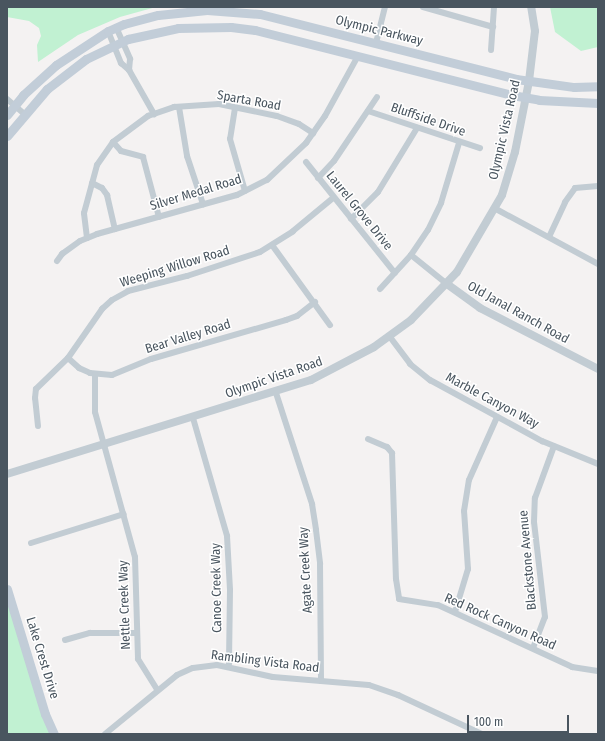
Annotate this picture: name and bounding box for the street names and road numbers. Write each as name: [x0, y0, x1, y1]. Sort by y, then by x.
street label: Olympic Parkway: [334, 13, 424, 49]
street label: Olympic Vista Road: [486, 79, 524, 181]
street label: Sparta Road: [216, 88, 282, 114]
street label: Bluffside Drive: [389, 100, 467, 140]
street label: Laurel Grove Drive: [322, 168, 396, 254]
street label: Silver Medal Road: [148, 172, 244, 214]
street label: Weeping Willow Road: [118, 243, 232, 291]
street label: Old Janal Ranch Road: [465, 279, 571, 347]
street label: Bear Valley Road: [143, 317, 233, 357]
street label: Olympic Vista Road: [223, 354, 325, 402]
street label: Marble Canyon Way: [443, 370, 541, 432]
street label: Blackstone Avenue: [516, 509, 540, 611]
street label: Agate Creek Way: [296, 526, 316, 614]
street label: Canoe Creek Way: [208, 543, 226, 633]
street label: Nettle Creek Way: [116, 560, 134, 650]
street label: Red Rock Canyon Road: [442, 590, 558, 654]
street label: Lake Crest Drive: [22, 615, 62, 701]
street label: Rambling Vista Road: [210, 648, 320, 676]

